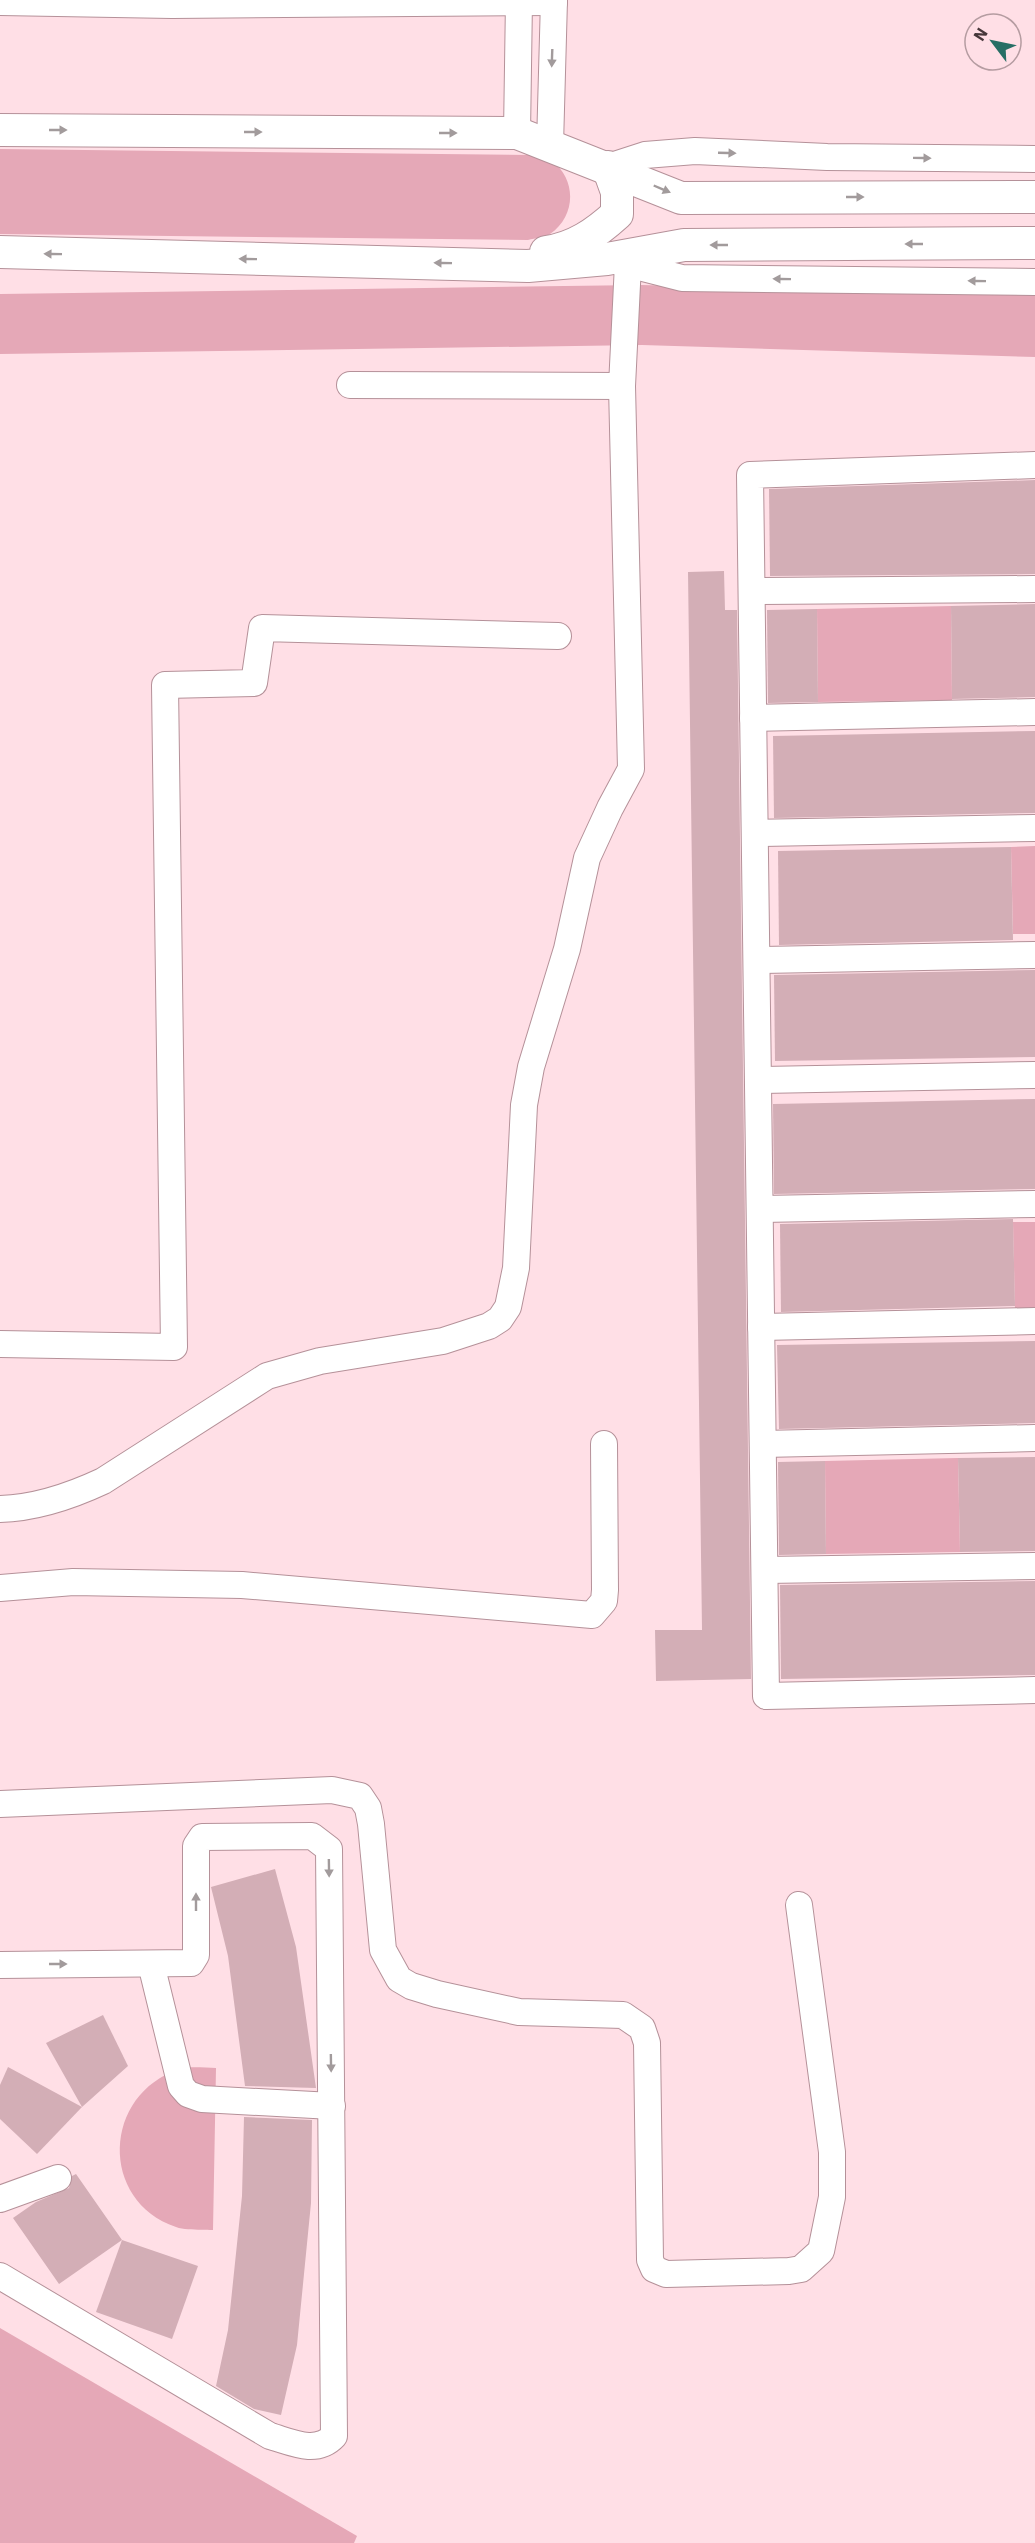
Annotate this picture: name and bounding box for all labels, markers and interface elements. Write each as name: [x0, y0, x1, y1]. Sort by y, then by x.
north arrow: [963, 12, 1023, 72]
text: N: [969, 24, 992, 44]
one-way arrow: [548, 49, 557, 68]
one-way arrow: [49, 125, 68, 135]
one-way arrow: [244, 127, 263, 137]
one-way arrow: [439, 128, 458, 138]
one-way arrow: [718, 148, 737, 157]
one-way arrow: [913, 153, 932, 163]
one-way arrow: [653, 185, 670, 194]
one-way arrow: [845, 192, 864, 202]
one-way arrow: [904, 239, 923, 248]
one-way arrow: [709, 240, 728, 249]
one-way arrow: [44, 249, 63, 258]
one-way arrow: [239, 254, 258, 263]
one-way arrow: [434, 259, 453, 268]
one-way arrow: [772, 274, 791, 284]
one-way arrow: [967, 276, 986, 286]
one-way arrow: [324, 1858, 334, 1877]
one-way arrow: [191, 1892, 201, 1911]
one-way arrow: [49, 1959, 68, 1969]
one-way arrow: [326, 2053, 336, 2072]

